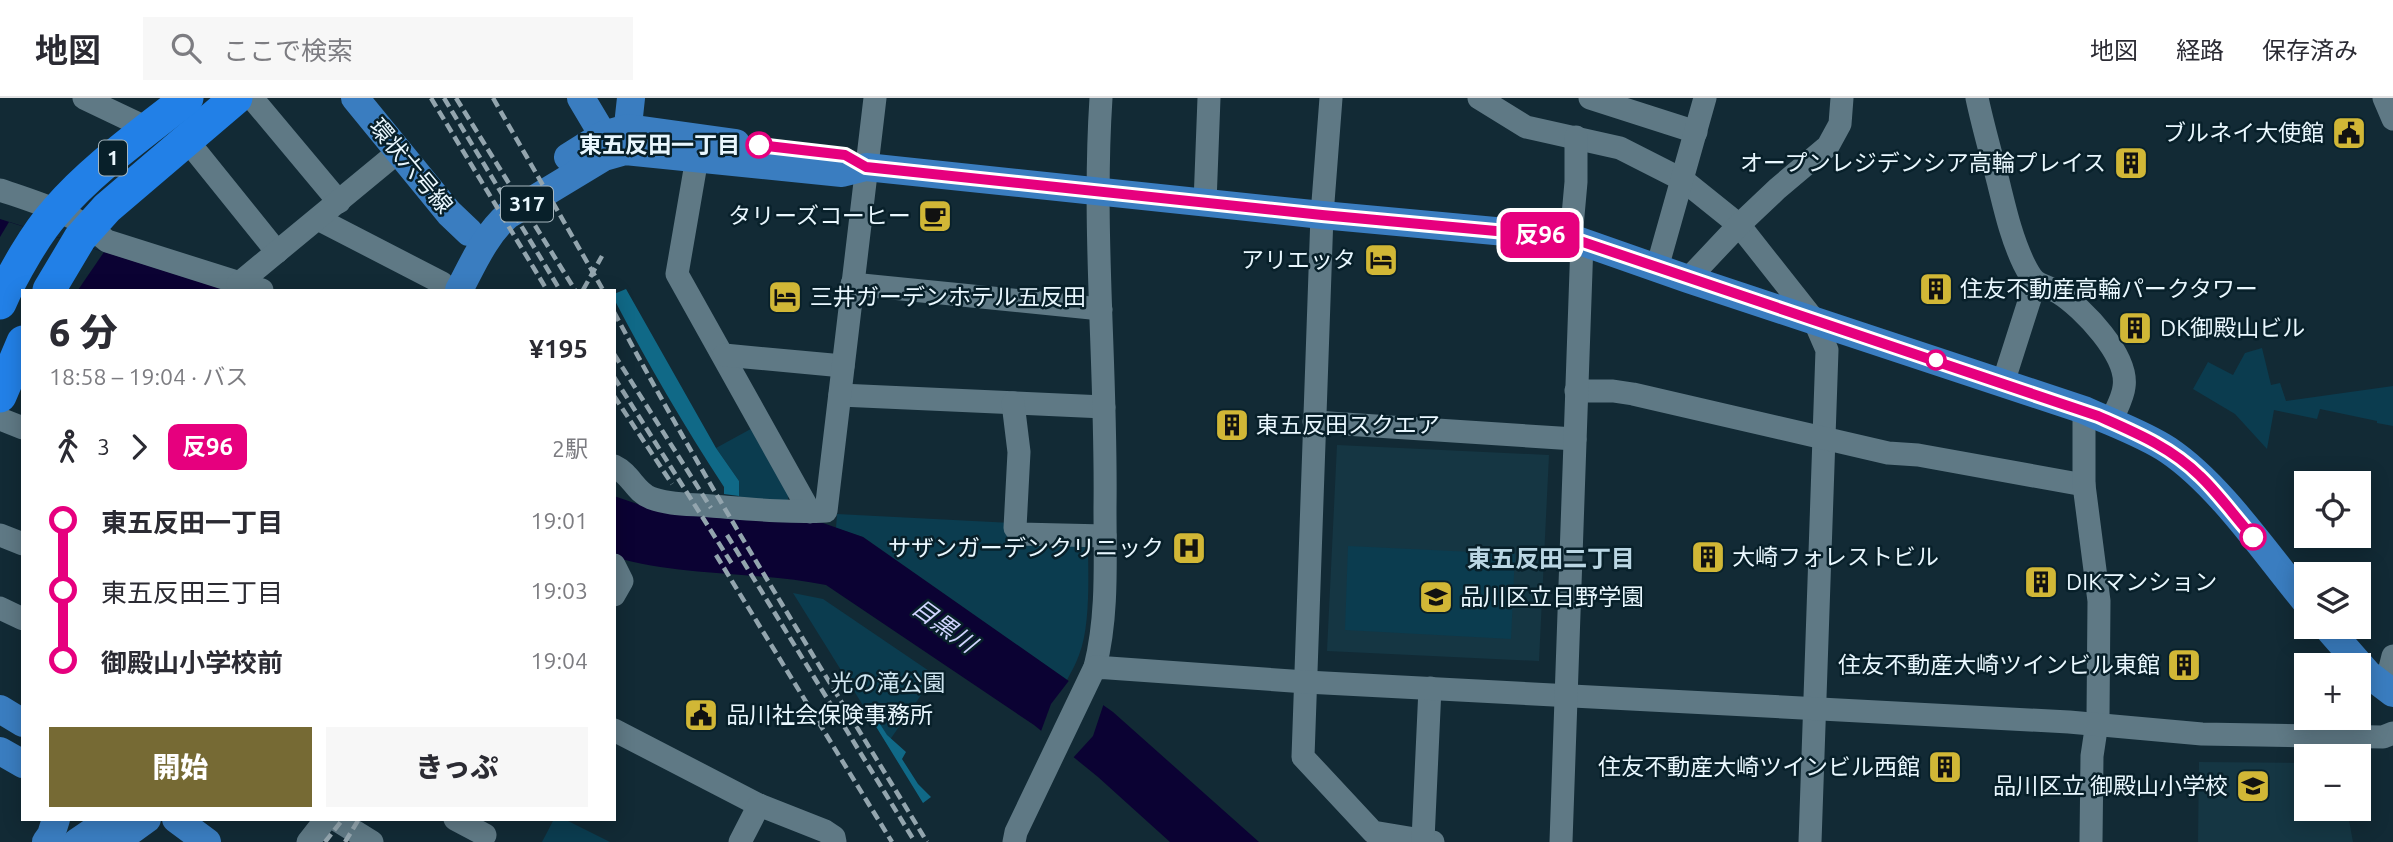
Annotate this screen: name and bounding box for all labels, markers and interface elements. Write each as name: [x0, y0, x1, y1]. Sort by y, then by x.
search box: [143, 17, 633, 80]
icon: search: [167, 29, 205, 67]
text: 地図: [35, 31, 101, 68]
text: ここで検索: [223, 36, 353, 65]
text: 地図: [2090, 37, 2138, 64]
text: 経路: [2176, 37, 2224, 64]
text: 保存済み: [2262, 37, 2358, 64]
street label: 環状六号線: [365, 114, 458, 218]
public building icon: ブルネイ大使館: [2330, 114, 2368, 152]
place label: ブルネイ大使館: [2163, 120, 2324, 145]
place label: 東五反田一丁目: [579, 132, 740, 157]
marker: 東五反田一丁目: [746, 132, 772, 158]
road number: 1: [99, 140, 127, 176]
building icon: オープンレジデンシア高輪プレイス: [2112, 144, 2150, 182]
place label: オープンレジデンシア高輪プレイス: [1740, 150, 2106, 175]
road number: 317: [501, 186, 553, 222]
cafe icon: タリーズコーヒー: [916, 197, 954, 235]
place label: タリーズコーヒー: [728, 203, 911, 228]
line badge: 反96: [1500, 212, 1580, 258]
text: 反96: [1514, 221, 1566, 248]
hotel icon: アリエッタ: [1362, 241, 1400, 279]
place label: アリエッタ: [1241, 247, 1356, 272]
building icon: 住友不動産高輪パークタワー: [1917, 270, 1955, 308]
place label: 住友不動産高輪パークタワー: [1960, 276, 2258, 301]
hotel icon: 三井ガーデンホテル五反田: [766, 278, 804, 316]
place label: 三井ガーデンホテル五反田: [810, 284, 1086, 309]
building icon: DK御殿山ビル: [2116, 309, 2154, 347]
text: 6 分: [49, 311, 118, 353]
place label: DK御殿山ビル: [2160, 315, 2305, 340]
text: ¥195: [529, 334, 588, 363]
unlabelled marker: [1926, 350, 1946, 370]
text: 18:58 – 19:04 · バス: [49, 364, 248, 389]
building icon: 東五反田スクエア: [1213, 406, 1251, 444]
place label: 東五反田スクエア: [1256, 412, 1440, 437]
icon: walk: [49, 428, 87, 466]
icon: forward: [120, 428, 158, 466]
text: 反96: [182, 433, 233, 460]
text: 3: [97, 434, 110, 459]
text: 2駅: [552, 436, 588, 461]
map controls: [2294, 471, 2371, 821]
button: locate: [2294, 471, 2371, 548]
text: 東五反田一丁目: [101, 508, 283, 537]
text: 19:01: [530, 508, 588, 533]
unlabelled marker: [2240, 524, 2266, 550]
hospital icon: サザンガーデンクリニック: [1170, 529, 1208, 567]
place label: サザンガーデンクリニック: [888, 535, 1164, 560]
building icon: 大崎フォレストビル: [1689, 538, 1727, 576]
place label: 大崎フォレストビル: [1732, 544, 1939, 569]
district label: 東五反田二丁目: [1467, 545, 1635, 572]
button: layers: [2294, 562, 2371, 639]
building icon: DIKマンション: [2022, 563, 2060, 601]
place label: DIKマンション: [2066, 569, 2217, 594]
text: 東五反田三丁目: [101, 578, 283, 607]
text: 19:03: [530, 578, 588, 603]
school or university icon: 品川区立日野学園: [1417, 578, 1455, 616]
place label: 品川区立日野学園: [1460, 584, 1644, 609]
water label: 目黒川: [907, 594, 984, 659]
building icon: 住友不動産大崎ツインビル東館: [2165, 646, 2203, 684]
text: 御殿山小学校前: [101, 648, 283, 677]
text: 19:04: [530, 648, 588, 673]
place label: 住友不動産大崎ツインビル東館: [1838, 652, 2160, 677]
button: +: [2294, 653, 2371, 730]
park label: 光の滝公園: [831, 670, 946, 695]
public building icon: 品川社会保険事務所: [682, 696, 720, 734]
place label: 品川社会保険事務所: [726, 702, 933, 727]
button: 開始: [49, 727, 312, 807]
button: きっぷ: [326, 727, 588, 807]
button: −: [2294, 744, 2371, 821]
building icon: 住友不動産大崎ツインビル西館: [1926, 748, 1964, 786]
place label: 住友不動産大崎ツインビル西館: [1598, 754, 1920, 779]
school or university icon: 品川区立 御殿山小学校: [2234, 767, 2272, 805]
place label: 品川区立 御殿山小学校: [1993, 773, 2228, 798]

